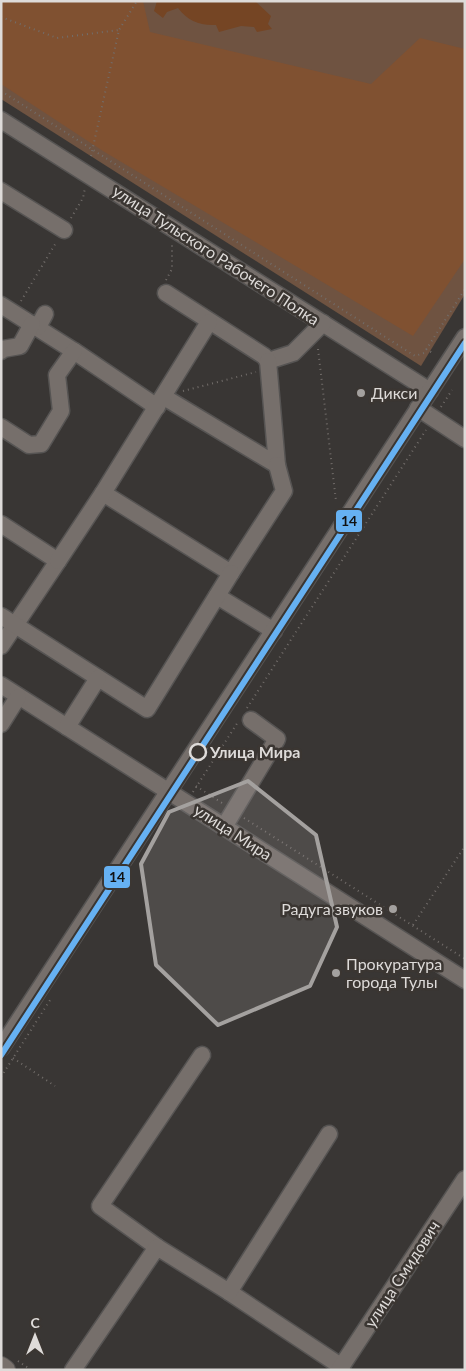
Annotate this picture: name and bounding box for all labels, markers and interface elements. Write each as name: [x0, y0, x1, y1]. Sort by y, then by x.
street label: улица Тульского Рабочего Полка: [110, 181, 323, 329]
place label: Дикси: [371, 383, 417, 402]
marker: Дикси: [355, 387, 367, 399]
line badge: 14: [335, 509, 363, 533]
text: 14: [341, 512, 357, 529]
place label: Улица Мира: [209, 742, 300, 761]
marker: Улица Мира: [189, 743, 207, 761]
street label: улица Мира: [191, 799, 276, 864]
line badge: 14: [103, 865, 131, 889]
text: 14: [109, 868, 125, 885]
place label: Радуга звуков: [281, 899, 383, 918]
marker: Радуга звуков: [387, 903, 399, 915]
place label: Прокуратура города Тулы: [346, 954, 442, 991]
marker: Прокуратура города Тулы: [330, 967, 342, 979]
street label: улица Смидович: [360, 1217, 443, 1331]
north arrow: [10, 1311, 60, 1361]
text: С: [30, 1314, 40, 1331]

